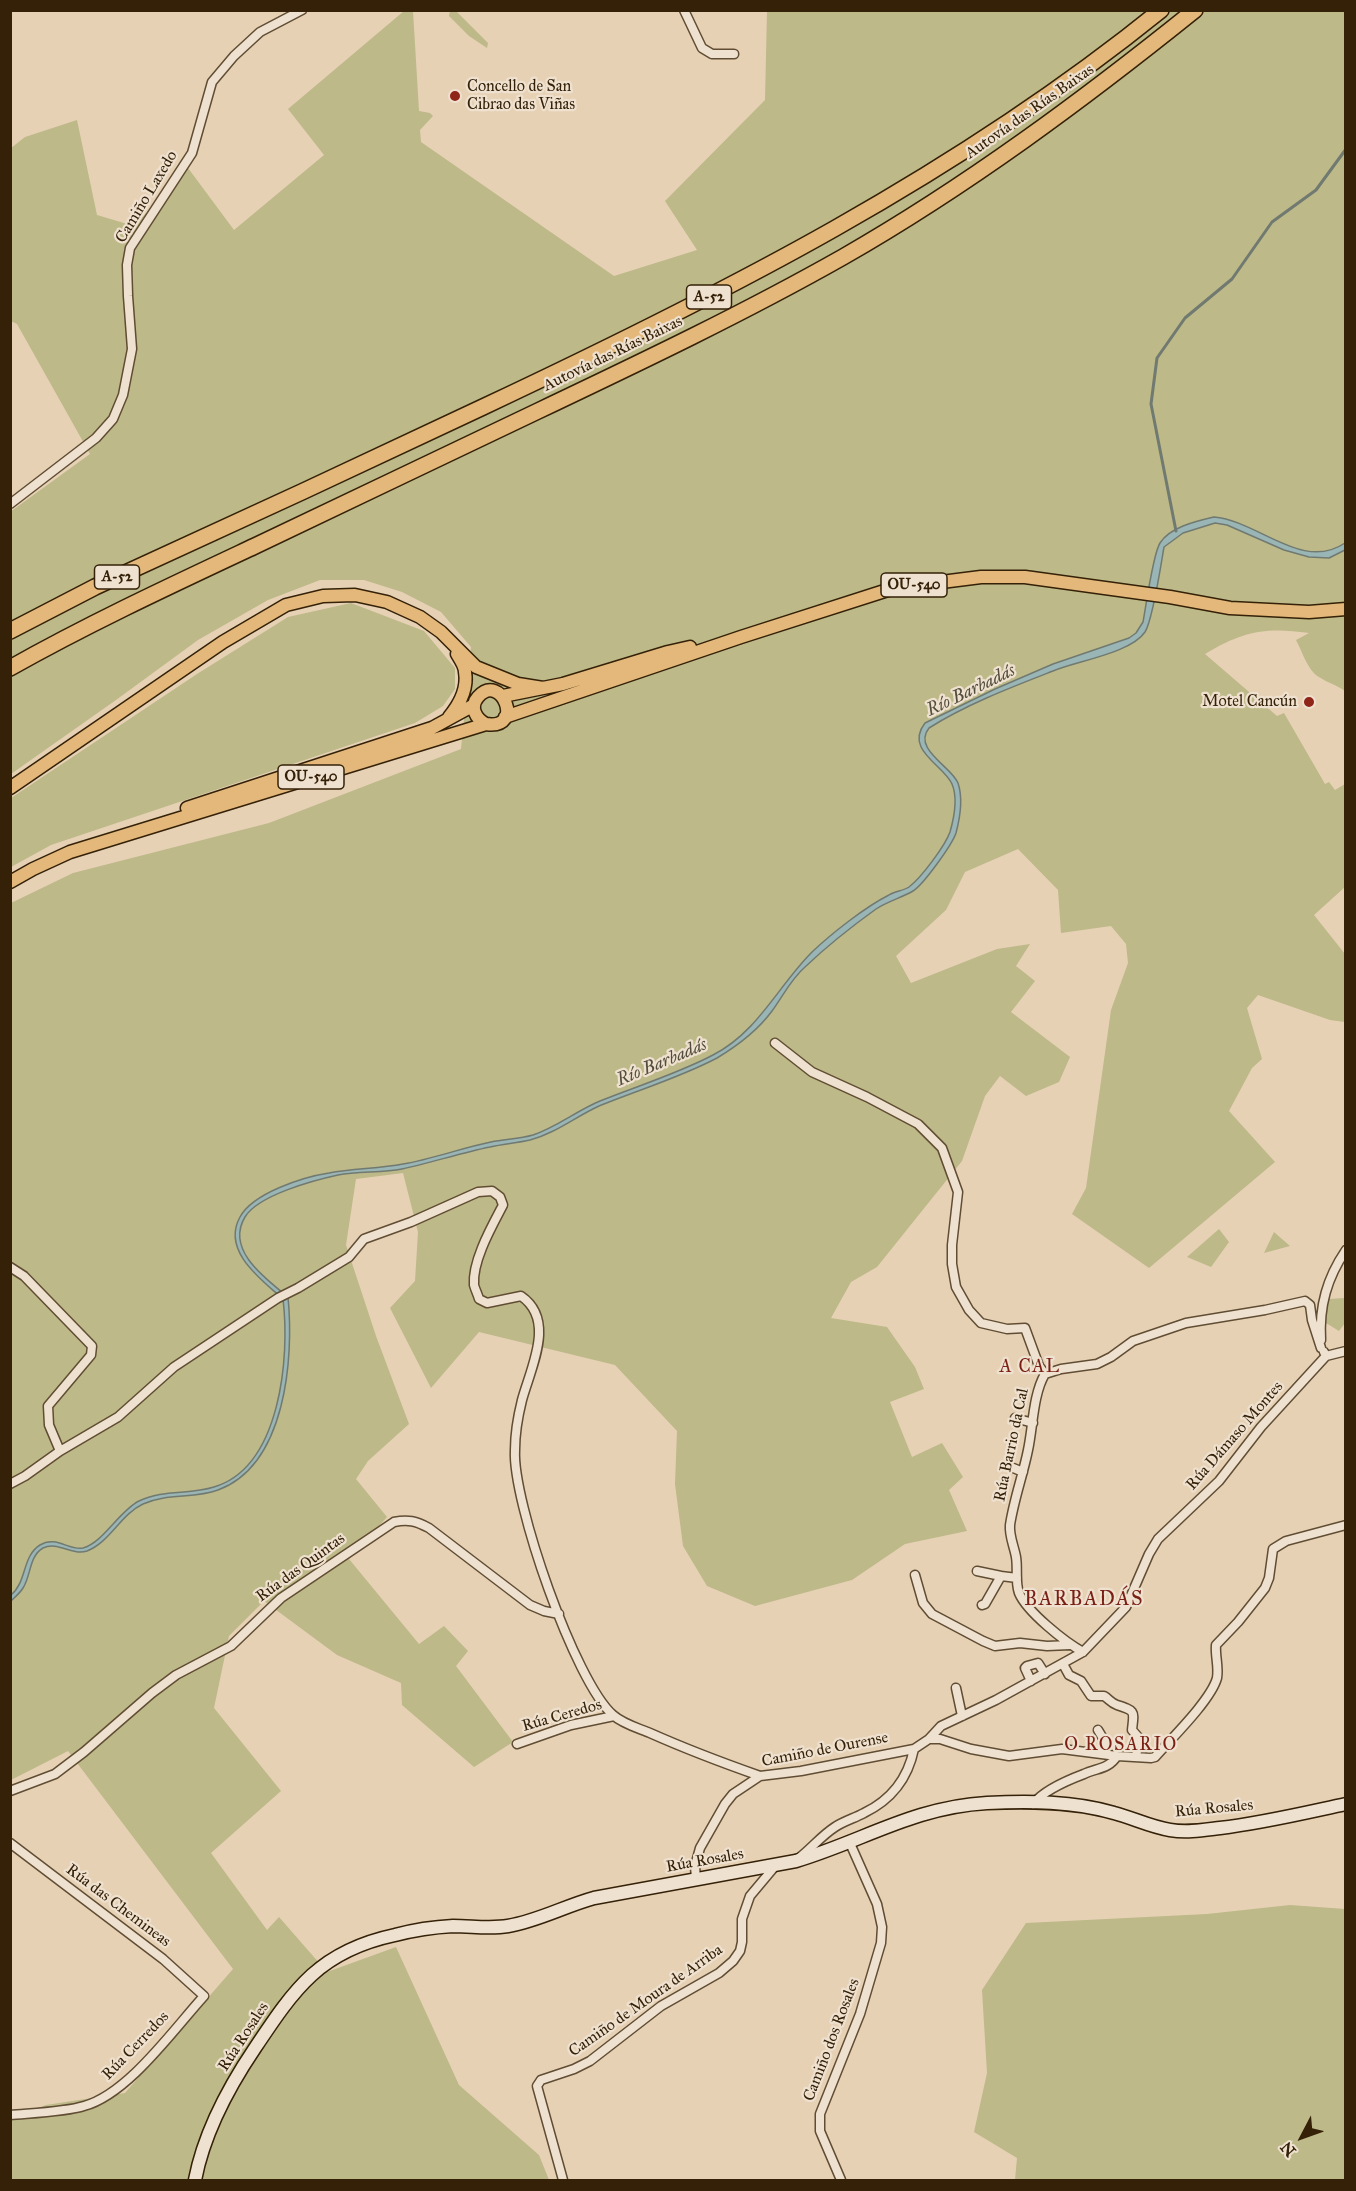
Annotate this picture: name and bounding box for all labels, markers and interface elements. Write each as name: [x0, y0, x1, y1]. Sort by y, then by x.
street label: Autovía das Rías Baixas: [962, 60, 1098, 164]
place label: Concello de San Cibrao das Viñas: [467, 77, 575, 115]
marker: Concello de San Cibrao das Viñas: [448, 89, 462, 103]
street label: Camiño Laxedo: [112, 147, 182, 247]
road number: A-52: [686, 285, 732, 309]
street label: Autovía das Rías Baixas: [540, 312, 686, 396]
road number: A-52: [94, 565, 140, 589]
road number: OU-540: [881, 573, 947, 597]
water label: Río Barbadás: [923, 660, 1019, 722]
place label: Motel Cancún: [1202, 692, 1297, 712]
marker: Motel Cancún: [1302, 695, 1316, 709]
road number: OU-540: [278, 765, 344, 789]
water label: Río Barbadás: [614, 1034, 710, 1092]
district label: A CAL: [999, 1357, 1061, 1379]
street label: Rúa Dámaso Montes: [1182, 1378, 1288, 1494]
street label: Rúa Barrio da Cal: [991, 1387, 1033, 1503]
street label: Rúa das Quintas: [253, 1529, 349, 1607]
district label: BARBADÁS: [1024, 1588, 1144, 1612]
street label: Rúa Ceredos: [520, 1695, 604, 1737]
street label: Camiño de Ourense: [760, 1728, 890, 1772]
district label: O ROSARIO: [1064, 1735, 1178, 1757]
street label: Rúa Rosales: [1174, 1796, 1254, 1822]
street label: Rúa Rosales: [665, 1845, 745, 1877]
street label: Rúa das Chemineas: [62, 1860, 174, 1952]
street label: Camiño de Moura de Arriba: [566, 1941, 726, 2061]
street label: Camiño dos Rosales: [800, 1976, 864, 2104]
street label: Rúa Rosales: [215, 1999, 273, 2075]
street label: Rúa Cerredos: [99, 2008, 173, 2084]
north arrow: [1272, 2107, 1332, 2167]
text: N: [1276, 2138, 1300, 2160]

